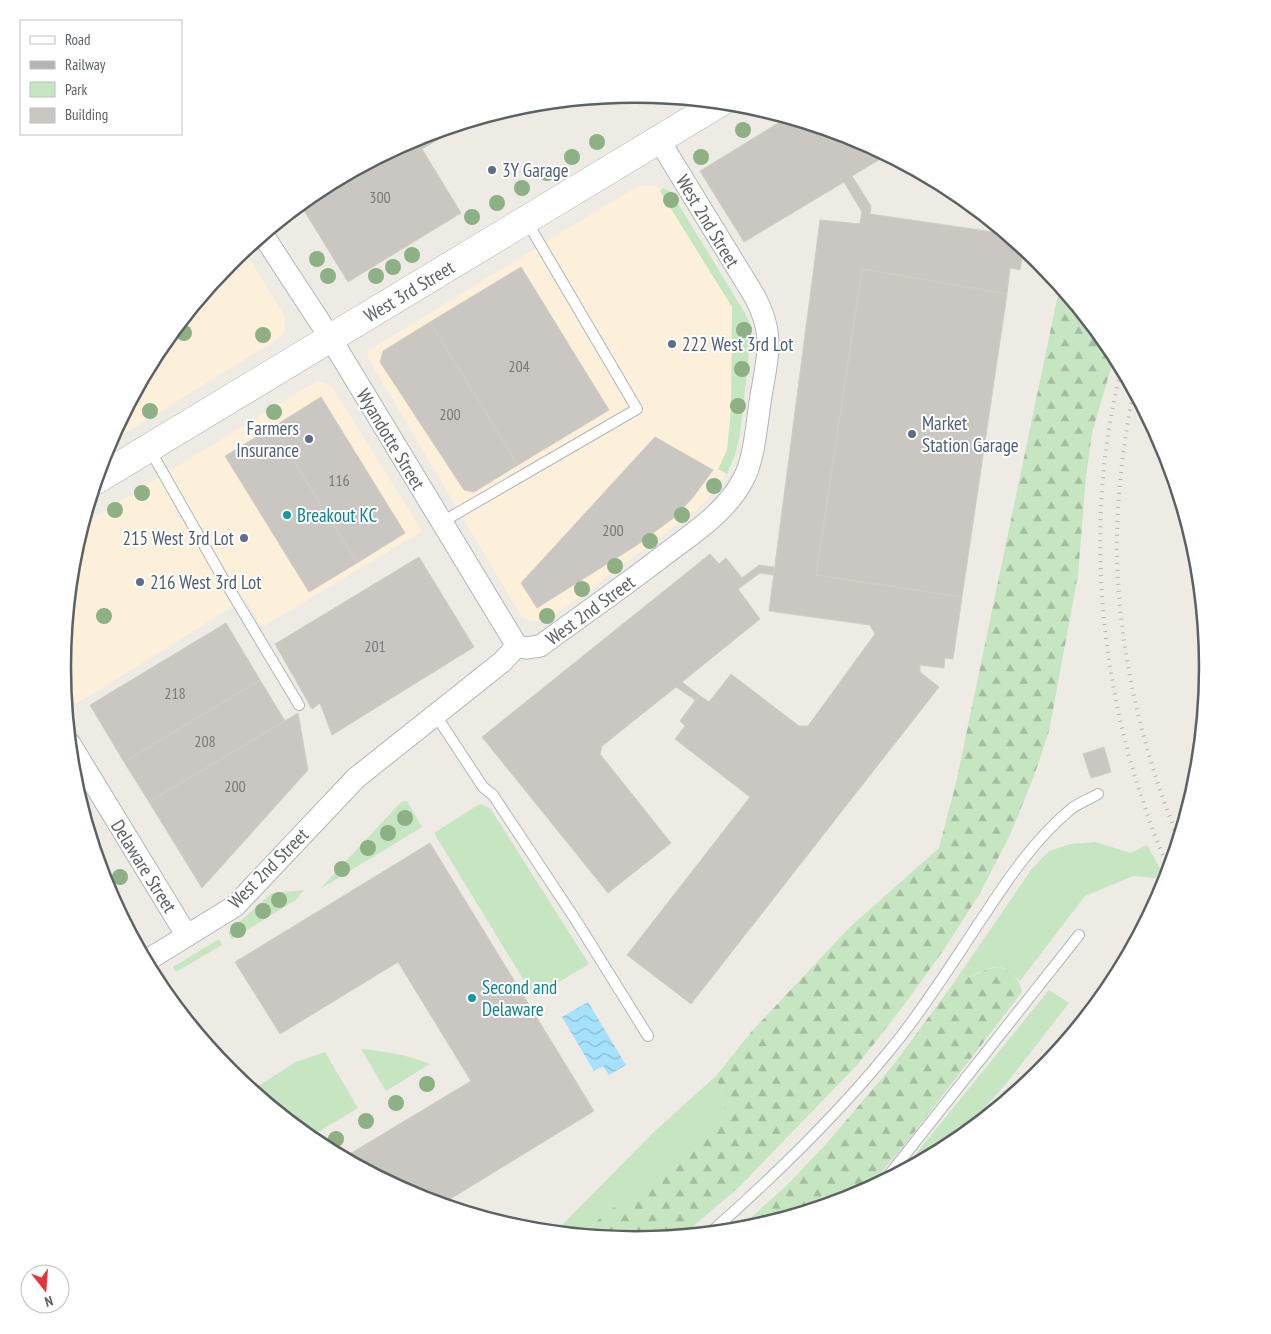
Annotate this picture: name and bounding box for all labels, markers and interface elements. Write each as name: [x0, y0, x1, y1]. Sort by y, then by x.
legend: [20, 20, 182, 135]
text: Road: [65, 30, 91, 49]
text: Railway: [65, 55, 106, 74]
text: Park: [65, 80, 87, 99]
text: Building: [65, 105, 108, 124]
place label: 3Y Garage: [502, 158, 569, 182]
marker: 3Y Garage: [486, 164, 498, 176]
street label: West 2nd Street: [671, 170, 745, 272]
house number: 300: [369, 187, 391, 207]
street label: West 3rd Street: [360, 254, 459, 327]
place label: 222 West 3rd Lot: [682, 332, 794, 356]
marker: 222 West 3rd Lot: [666, 338, 678, 350]
house number: 204: [508, 356, 530, 376]
street label: Wyandotte Street: [351, 384, 431, 495]
house number: 200: [439, 404, 461, 424]
place label: Market Station Garage: [922, 411, 1019, 457]
place label: Farmers Insurance: [236, 416, 299, 462]
marker: Market Station Garage: [906, 428, 918, 440]
marker: Farmers Insurance: [303, 433, 315, 445]
house number: 116: [328, 470, 350, 490]
place label: Breakout KC: [297, 503, 377, 527]
marker: Breakout KC: [281, 509, 293, 521]
house number: 200: [602, 520, 624, 540]
place label: 215 West 3rd Lot: [123, 526, 235, 550]
marker: 215 West 3rd Lot: [238, 532, 250, 544]
street label: West 2nd Street: [541, 569, 640, 650]
place label: 216 West 3rd Lot: [150, 570, 262, 594]
marker: 216 West 3rd Lot: [134, 576, 146, 588]
house number: 201: [364, 636, 386, 656]
house number: 218: [164, 683, 186, 703]
house number: 208: [194, 731, 216, 751]
house number: 200: [224, 776, 246, 796]
street label: Delaware Street: [106, 815, 182, 918]
street label: West 2nd Street: [223, 822, 314, 913]
place label: Second and Delaware: [482, 975, 557, 1021]
marker: Second and Delaware: [466, 992, 478, 1004]
north arrow: [20, 1264, 70, 1314]
text: N: [43, 1292, 55, 1311]

